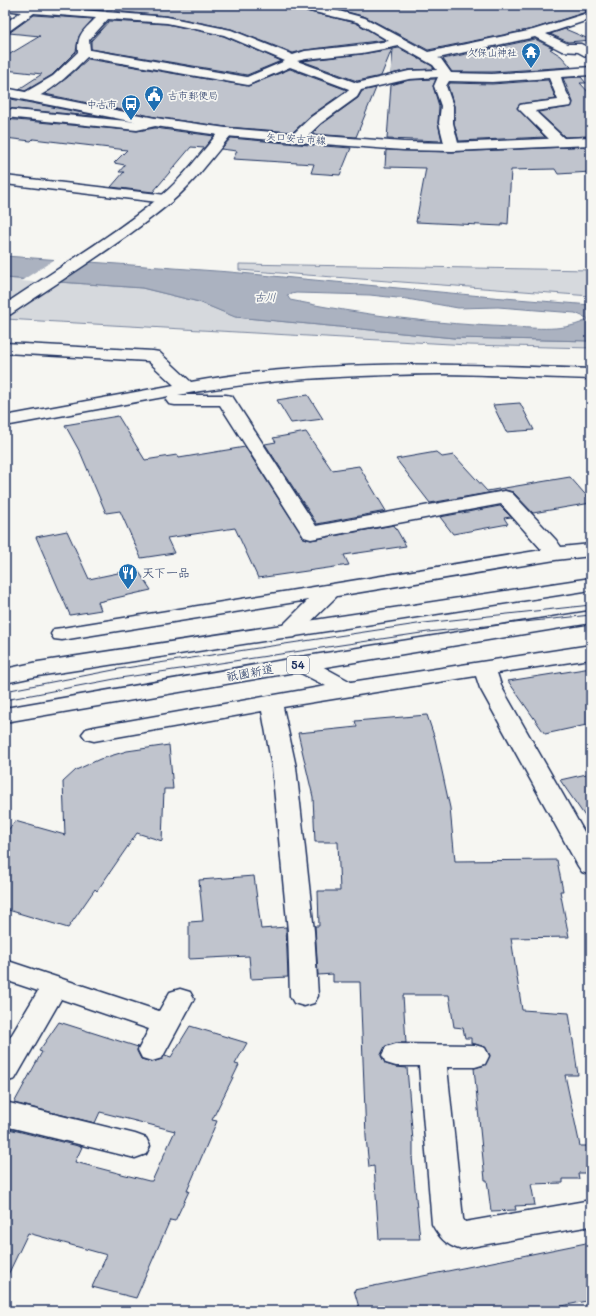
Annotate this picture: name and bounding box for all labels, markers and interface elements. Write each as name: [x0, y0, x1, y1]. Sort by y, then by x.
temple icon: 久保山神社: [520, 41, 542, 69]
place label: 久保山神社: [467, 45, 517, 59]
public building icon: 古市郵便局: [143, 84, 165, 112]
place label: 古市郵便局: [168, 88, 218, 102]
bus stop icon: 中古市: [120, 93, 142, 121]
place label: 中古市: [87, 97, 117, 111]
street label: 矢口安古市線: [266, 129, 326, 147]
water label: 古川: [254, 289, 276, 304]
restaurant icon: 天下一品: [117, 562, 139, 590]
place label: 天下一品: [142, 564, 190, 580]
road number: 54: [287, 656, 309, 674]
street label: 祇園新道: [225, 660, 275, 684]

